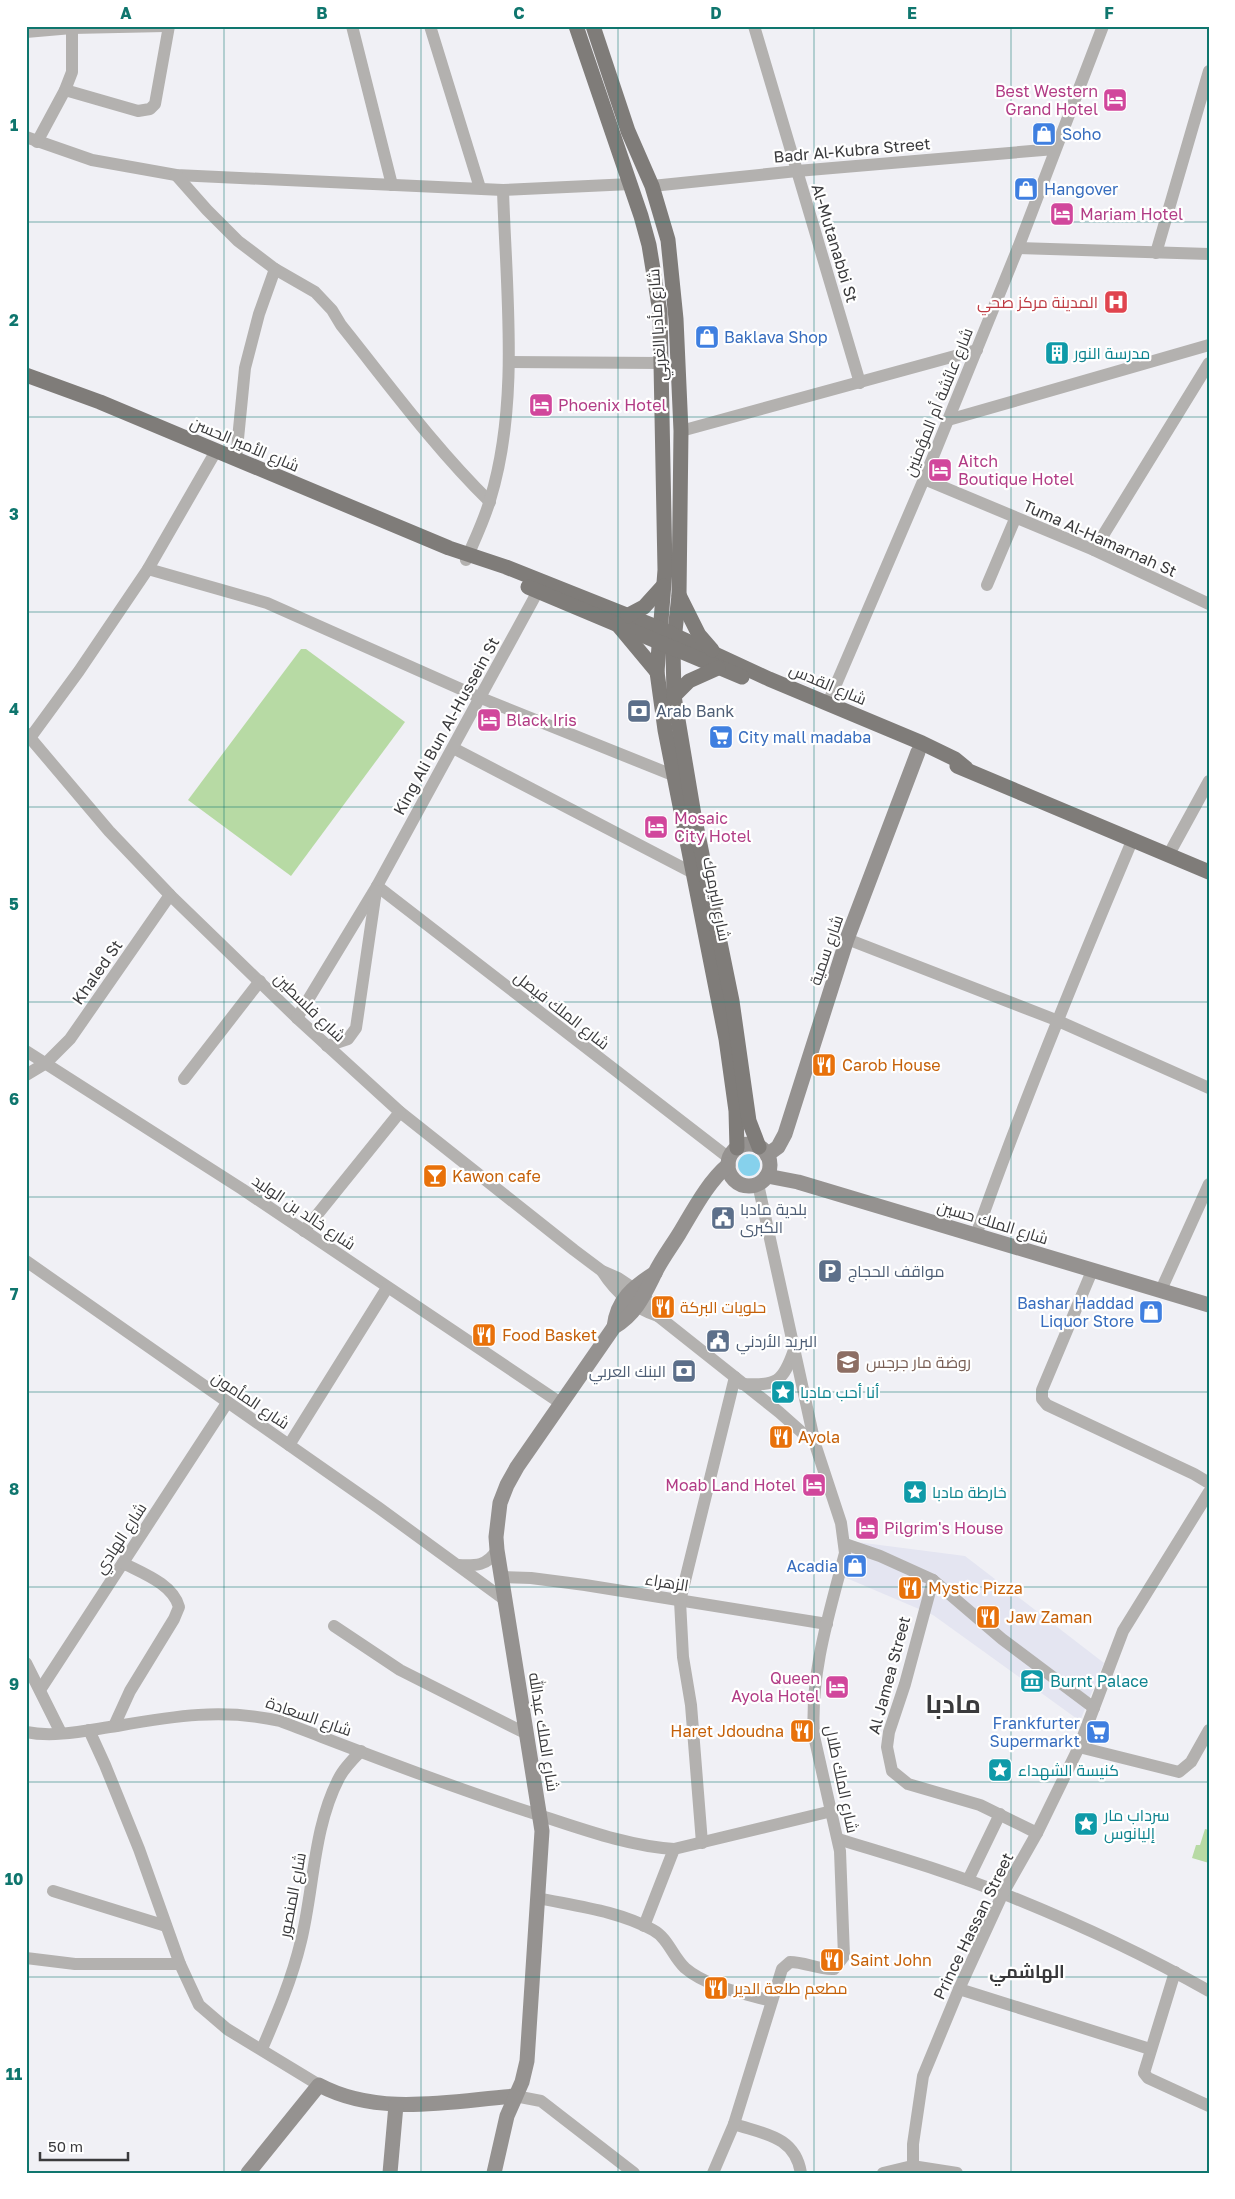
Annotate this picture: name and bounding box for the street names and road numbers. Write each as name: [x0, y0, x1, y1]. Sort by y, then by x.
street label: Badr Al-Kubra Street: [773, 133, 931, 167]
street label: Al-Mutanabbi St: [807, 181, 863, 305]
street label: شارع مأدبا الغربي: [643, 268, 675, 382]
street label: شارع عائشة أم المؤمنين: [899, 325, 979, 480]
street label: شارع الأمير الحسن: [187, 412, 302, 478]
street label: Tuma Al-Hamarnah St: [1020, 495, 1180, 581]
street label: King Ali Bun Al-Hussein St: [389, 633, 503, 819]
street label: شارع القدس: [786, 659, 870, 711]
street label: شارع اليرموك: [697, 855, 735, 943]
street label: شارع سمية: [805, 912, 849, 988]
street label: Khaled St: [67, 936, 127, 1008]
street label: شارع الملك فيصل: [509, 966, 614, 1055]
street label: شارع فلسطين: [269, 968, 350, 1047]
street label: شارع خالد بن الوليد: [247, 1170, 360, 1256]
street label: شارع الملك حسين: [934, 1196, 1051, 1250]
street label: شارع المأمون: [207, 1367, 294, 1435]
street label: شارع الهادي: [90, 1499, 154, 1580]
street label: الزهراء: [644, 1569, 690, 1595]
street label: Al Jamea Street: [864, 1614, 914, 1736]
street label: شارع الملك عبدالله: [523, 1671, 563, 1793]
street label: شارع السعادة: [263, 1692, 355, 1742]
street label: شارع الملك طلال: [819, 1723, 863, 1835]
street label: Prince Hassan Street: [929, 1849, 1017, 2003]
street label: شارع المنصور: [274, 1851, 312, 1941]

